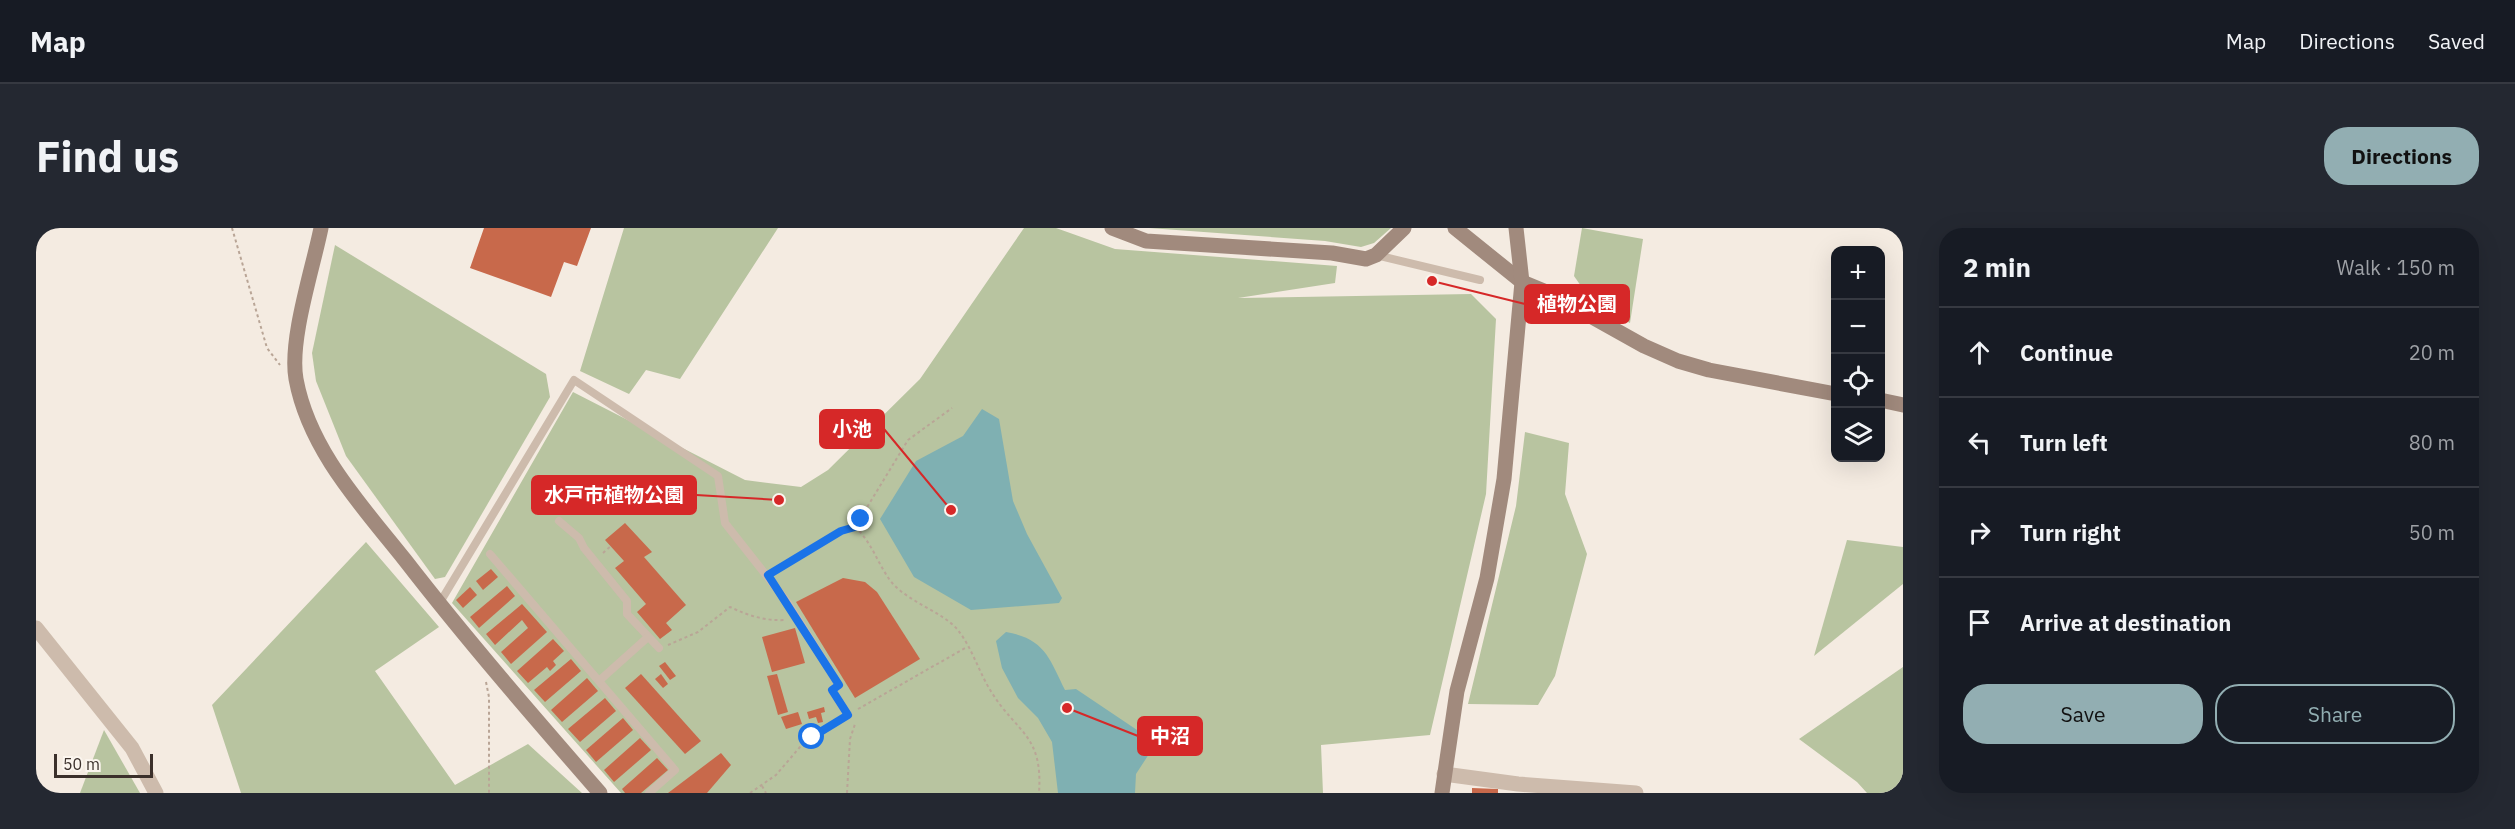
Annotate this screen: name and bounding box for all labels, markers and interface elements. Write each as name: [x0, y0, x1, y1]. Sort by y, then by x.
text: Map: [30, 23, 86, 60]
text: Map: [2226, 27, 2266, 55]
text: Directions: [2299, 27, 2395, 55]
text: Saved: [2428, 27, 2485, 55]
button: Directions: [2324, 127, 2479, 185]
text: Find us: [36, 129, 179, 184]
map controls: [1831, 246, 1885, 462]
button: +: [1831, 246, 1885, 300]
text: 2 min: [1963, 250, 2031, 284]
text: Walk · 150 m: [2337, 254, 2455, 281]
callout: 植物公園: [1525, 285, 1629, 323]
text: 植物公園: [1537, 290, 1617, 317]
button: −: [1831, 300, 1885, 354]
icon: ahead: [1963, 336, 1996, 369]
text: Continue: [2020, 338, 2113, 367]
text: 20 m: [2409, 339, 2455, 366]
button: locate: [1831, 354, 1885, 408]
button: layers: [1831, 408, 1885, 462]
callout: 小池: [820, 410, 884, 448]
text: 小池: [832, 415, 872, 442]
icon: left: [1963, 426, 1996, 459]
text: Turn left: [2020, 428, 2108, 457]
text: 80 m: [2409, 429, 2455, 456]
callout: 水戸市植物公園: [532, 476, 696, 514]
text: 水戸市植物公園: [544, 481, 684, 508]
route end: [847, 505, 873, 531]
icon: right: [1963, 516, 1996, 549]
text: Turn right: [2020, 518, 2121, 547]
text: 50 m: [2409, 519, 2455, 546]
icon: arrive: [1963, 606, 1996, 639]
text: Arrive at destination: [2020, 608, 2231, 637]
button: Save: [1963, 684, 2203, 744]
button: Share: [2215, 684, 2455, 744]
callout: 中沼: [1138, 717, 1202, 755]
text: 中沼: [1150, 722, 1190, 749]
route start: [798, 723, 824, 749]
scale bar: [54, 751, 153, 778]
text: 50 m: [63, 754, 100, 774]

